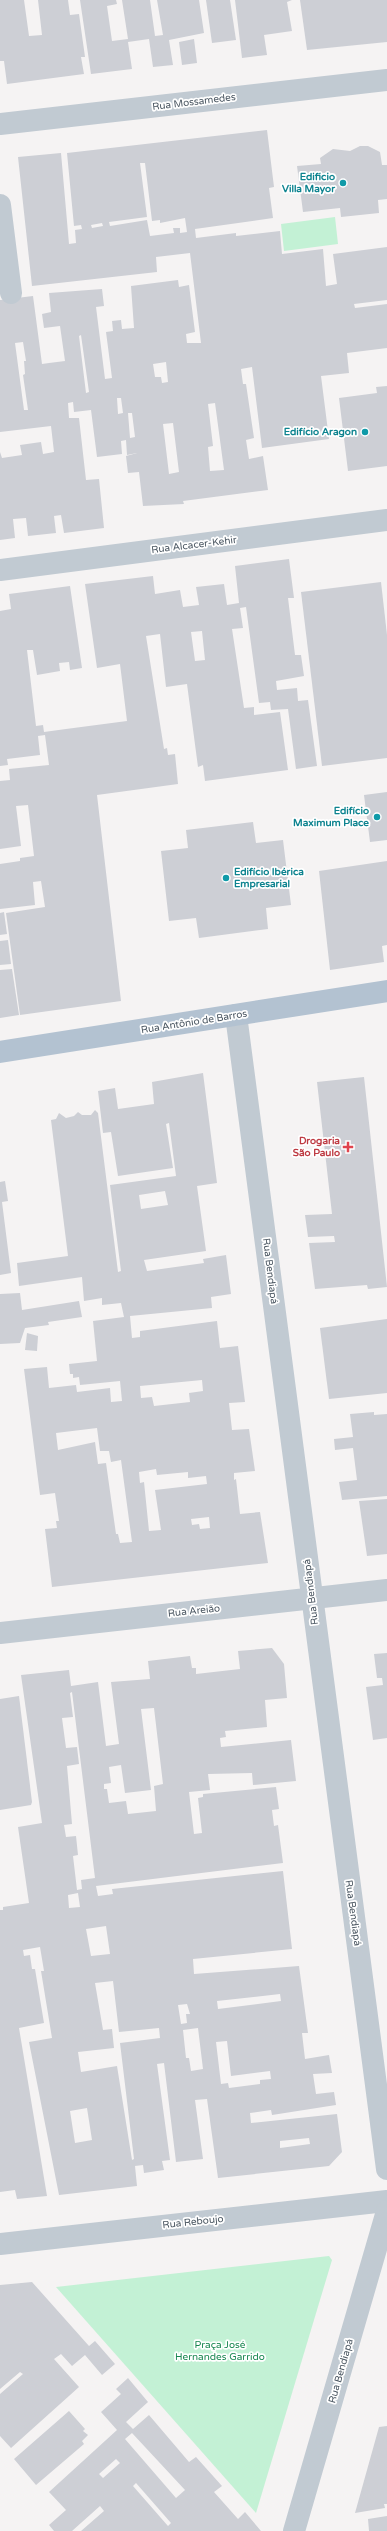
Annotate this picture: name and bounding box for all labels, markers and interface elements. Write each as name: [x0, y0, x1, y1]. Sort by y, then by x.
street label: Rua Mossamedes: [152, 91, 237, 113]
place label: Edificio Villa Mayor: [282, 171, 335, 195]
marker: Edificio Villa Mayor: [338, 178, 348, 188]
place label: Edifício Aragon: [284, 426, 357, 438]
marker: Edifício Aragon: [360, 427, 370, 437]
street label: Rua Alcacer-Kehir: [151, 534, 238, 556]
place label: Edifício Maximum Place: [293, 805, 369, 829]
marker: Edifício Maximum Place: [372, 812, 382, 822]
place label: Edifício Ibérica Empresarial: [234, 866, 304, 890]
marker: Edifício Ibérica Empresarial: [221, 873, 231, 883]
street label: Rua Antônio de Barros: [140, 1008, 248, 1036]
place label: Drogaria São Paulo: [293, 1135, 340, 1159]
marker: Drogaria São Paulo: [343, 1142, 353, 1152]
street label: Rua Bendiapá: [260, 1237, 280, 1305]
street label: Rua Bendiapá: [301, 1558, 321, 1626]
street label: Rua Areião: [167, 1602, 221, 1620]
street label: Rua Bendiapá: [342, 1879, 364, 1947]
street label: Rua Reboujo: [162, 2213, 224, 2231]
street label: Rua Bendiapá: [326, 2337, 356, 2405]
park label: Praça José Hernandes Garrido: [175, 2339, 265, 2363]

